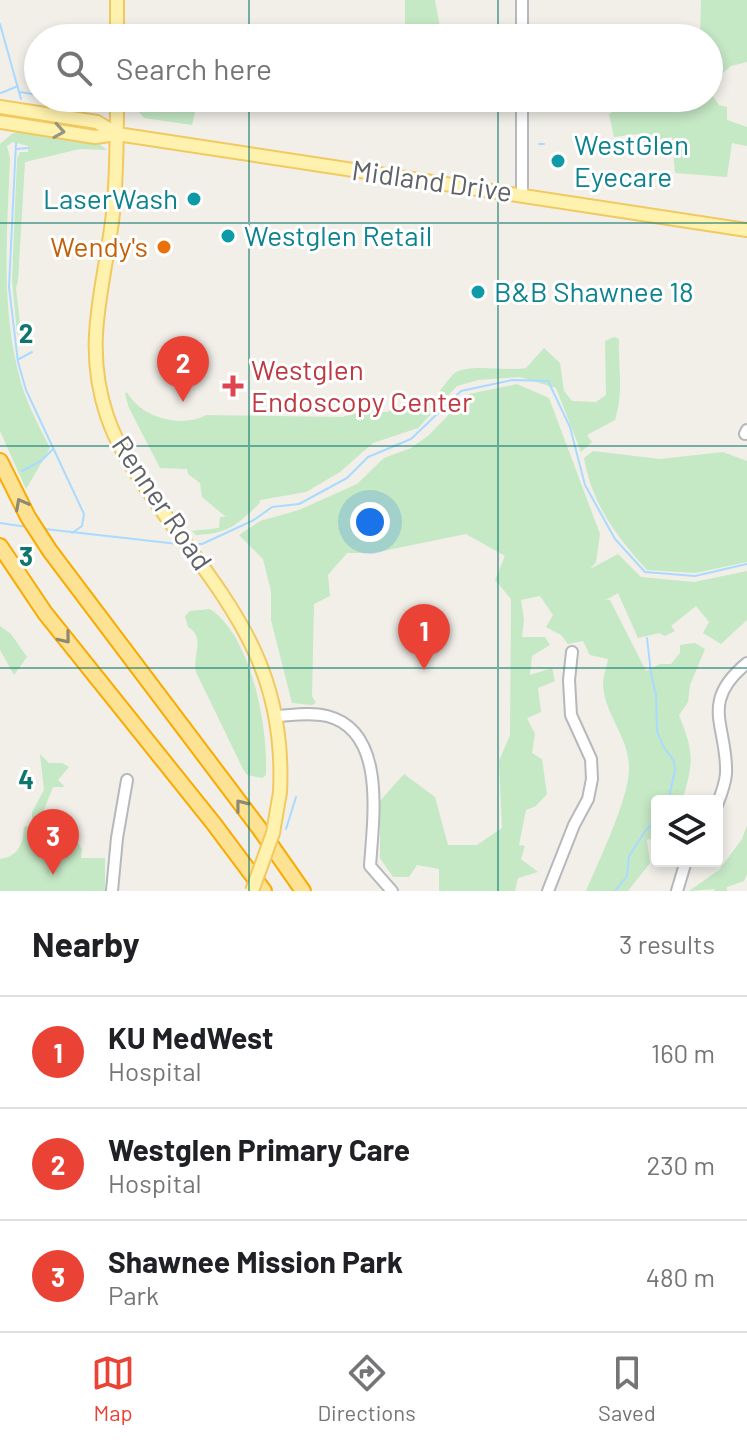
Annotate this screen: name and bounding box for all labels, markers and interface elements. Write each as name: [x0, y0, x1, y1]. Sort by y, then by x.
search box: [24, 24, 723, 112]
icon: search: [52, 46, 96, 90]
text: Search here: [116, 50, 272, 86]
one-way arrow: [52, 122, 65, 139]
place label: WestGlen Eyecare: [574, 127, 689, 193]
street label: Midland Drive: [350, 152, 514, 208]
marker: WestGlen Eyecare: [549, 152, 567, 170]
place label: LaserWash: [43, 181, 178, 215]
marker: LaserWash: [185, 190, 203, 208]
place label: Westglen Retail: [244, 218, 432, 252]
marker: Westglen Retail: [219, 227, 237, 245]
place label: Wendy's: [50, 229, 148, 263]
marker: Wendy's: [155, 238, 173, 256]
place label: B&B Shawnee 18: [494, 274, 694, 308]
marker: B&B Shawnee 18: [469, 283, 487, 301]
text: 2: [19, 317, 33, 348]
pin: 2: [157, 336, 209, 402]
place label: Westglen Endoscopy Center: [251, 352, 472, 418]
marker: Westglen Endoscopy Center: [222, 375, 244, 397]
street label: Renner Road: [106, 429, 220, 576]
one-way arrow: [16, 497, 31, 512]
your location: [350, 502, 390, 542]
text: 3: [19, 540, 33, 571]
pin: 1: [398, 604, 450, 670]
one-way arrow: [55, 629, 70, 643]
text: 4: [18, 763, 34, 794]
map controls: [651, 795, 723, 867]
button: layers: [651, 795, 723, 867]
one-way arrow: [237, 799, 251, 814]
pin: 3: [27, 809, 79, 875]
text: Nearby: [32, 923, 140, 964]
text: 3 results: [619, 928, 715, 959]
text: KU MedWest: [108, 1019, 274, 1055]
text: 1: [53, 1037, 63, 1068]
text: 160 m: [651, 1037, 715, 1068]
text: Hospital: [108, 1055, 201, 1086]
text: Westglen Primary Care: [108, 1131, 410, 1167]
text: 2: [51, 1149, 65, 1180]
text: 230 m: [646, 1149, 715, 1180]
text: Hospital: [108, 1167, 201, 1198]
text: Shawnee Mission Park: [108, 1243, 403, 1279]
text: 3: [51, 1261, 65, 1292]
text: 480 m: [646, 1261, 715, 1292]
text: Park: [108, 1279, 159, 1310]
tab: Map: [91, 1351, 135, 1425]
tab: Directions: [317, 1351, 416, 1425]
tab: Saved: [598, 1351, 656, 1425]

